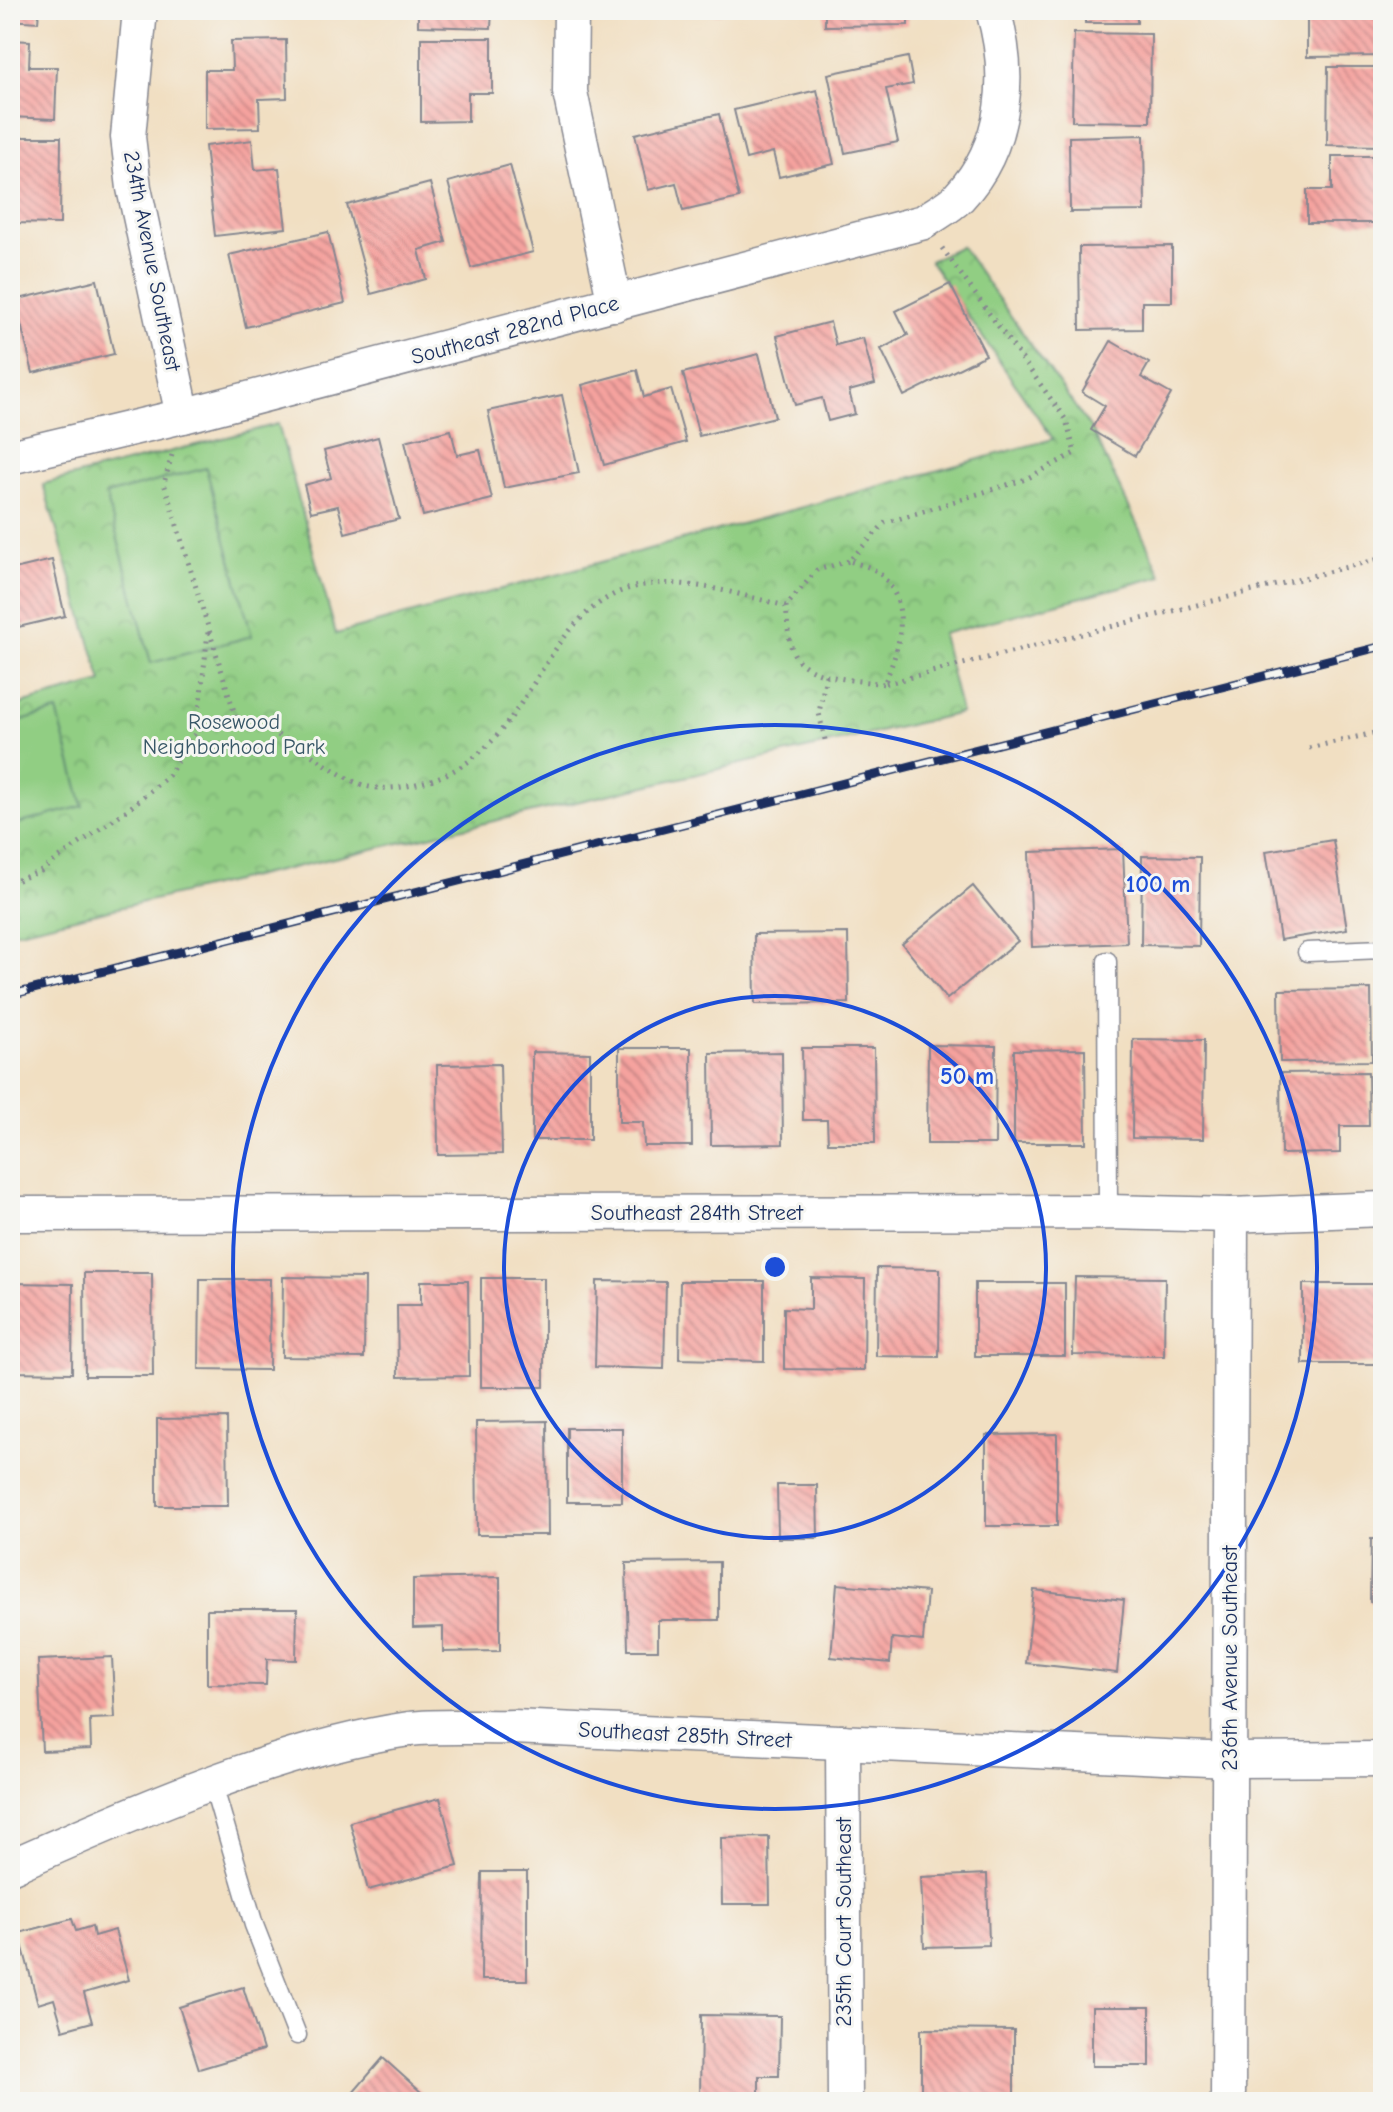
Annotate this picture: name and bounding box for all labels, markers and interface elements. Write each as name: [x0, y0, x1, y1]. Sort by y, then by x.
street label: 234th Avenue Southeast: [118, 149, 186, 374]
street label: Southeast 282nd Place: [408, 290, 622, 370]
park label: Rosewood Neighborhood Park: [143, 709, 325, 760]
text: 100 m: [1126, 870, 1190, 898]
text: 50 m: [940, 1062, 994, 1090]
street label: Southeast 284th Street: [591, 1200, 804, 1226]
centre of rings: [761, 1253, 789, 1281]
street label: 236th Avenue Southeast: [1217, 1545, 1243, 1771]
street label: Southeast 285th Street: [578, 1716, 793, 1754]
street label: 235th Court Southeast: [831, 1816, 857, 2027]

